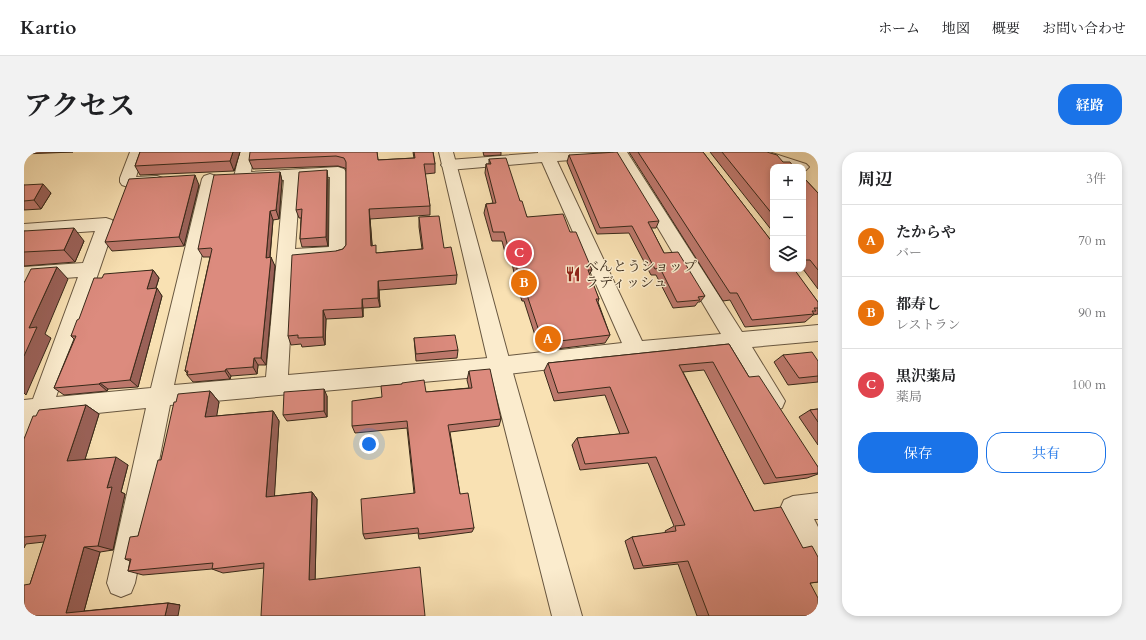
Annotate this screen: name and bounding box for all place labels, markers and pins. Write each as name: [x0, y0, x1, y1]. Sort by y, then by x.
pin: C: [506, 238, 532, 268]
place label: べんとうショップ ラディッシュ: [585, 257, 697, 292]
restaurant icon: べんとうショップ ラディッシュ: [564, 265, 582, 283]
pin: B: [511, 268, 537, 298]
pin: A: [535, 324, 561, 354]

